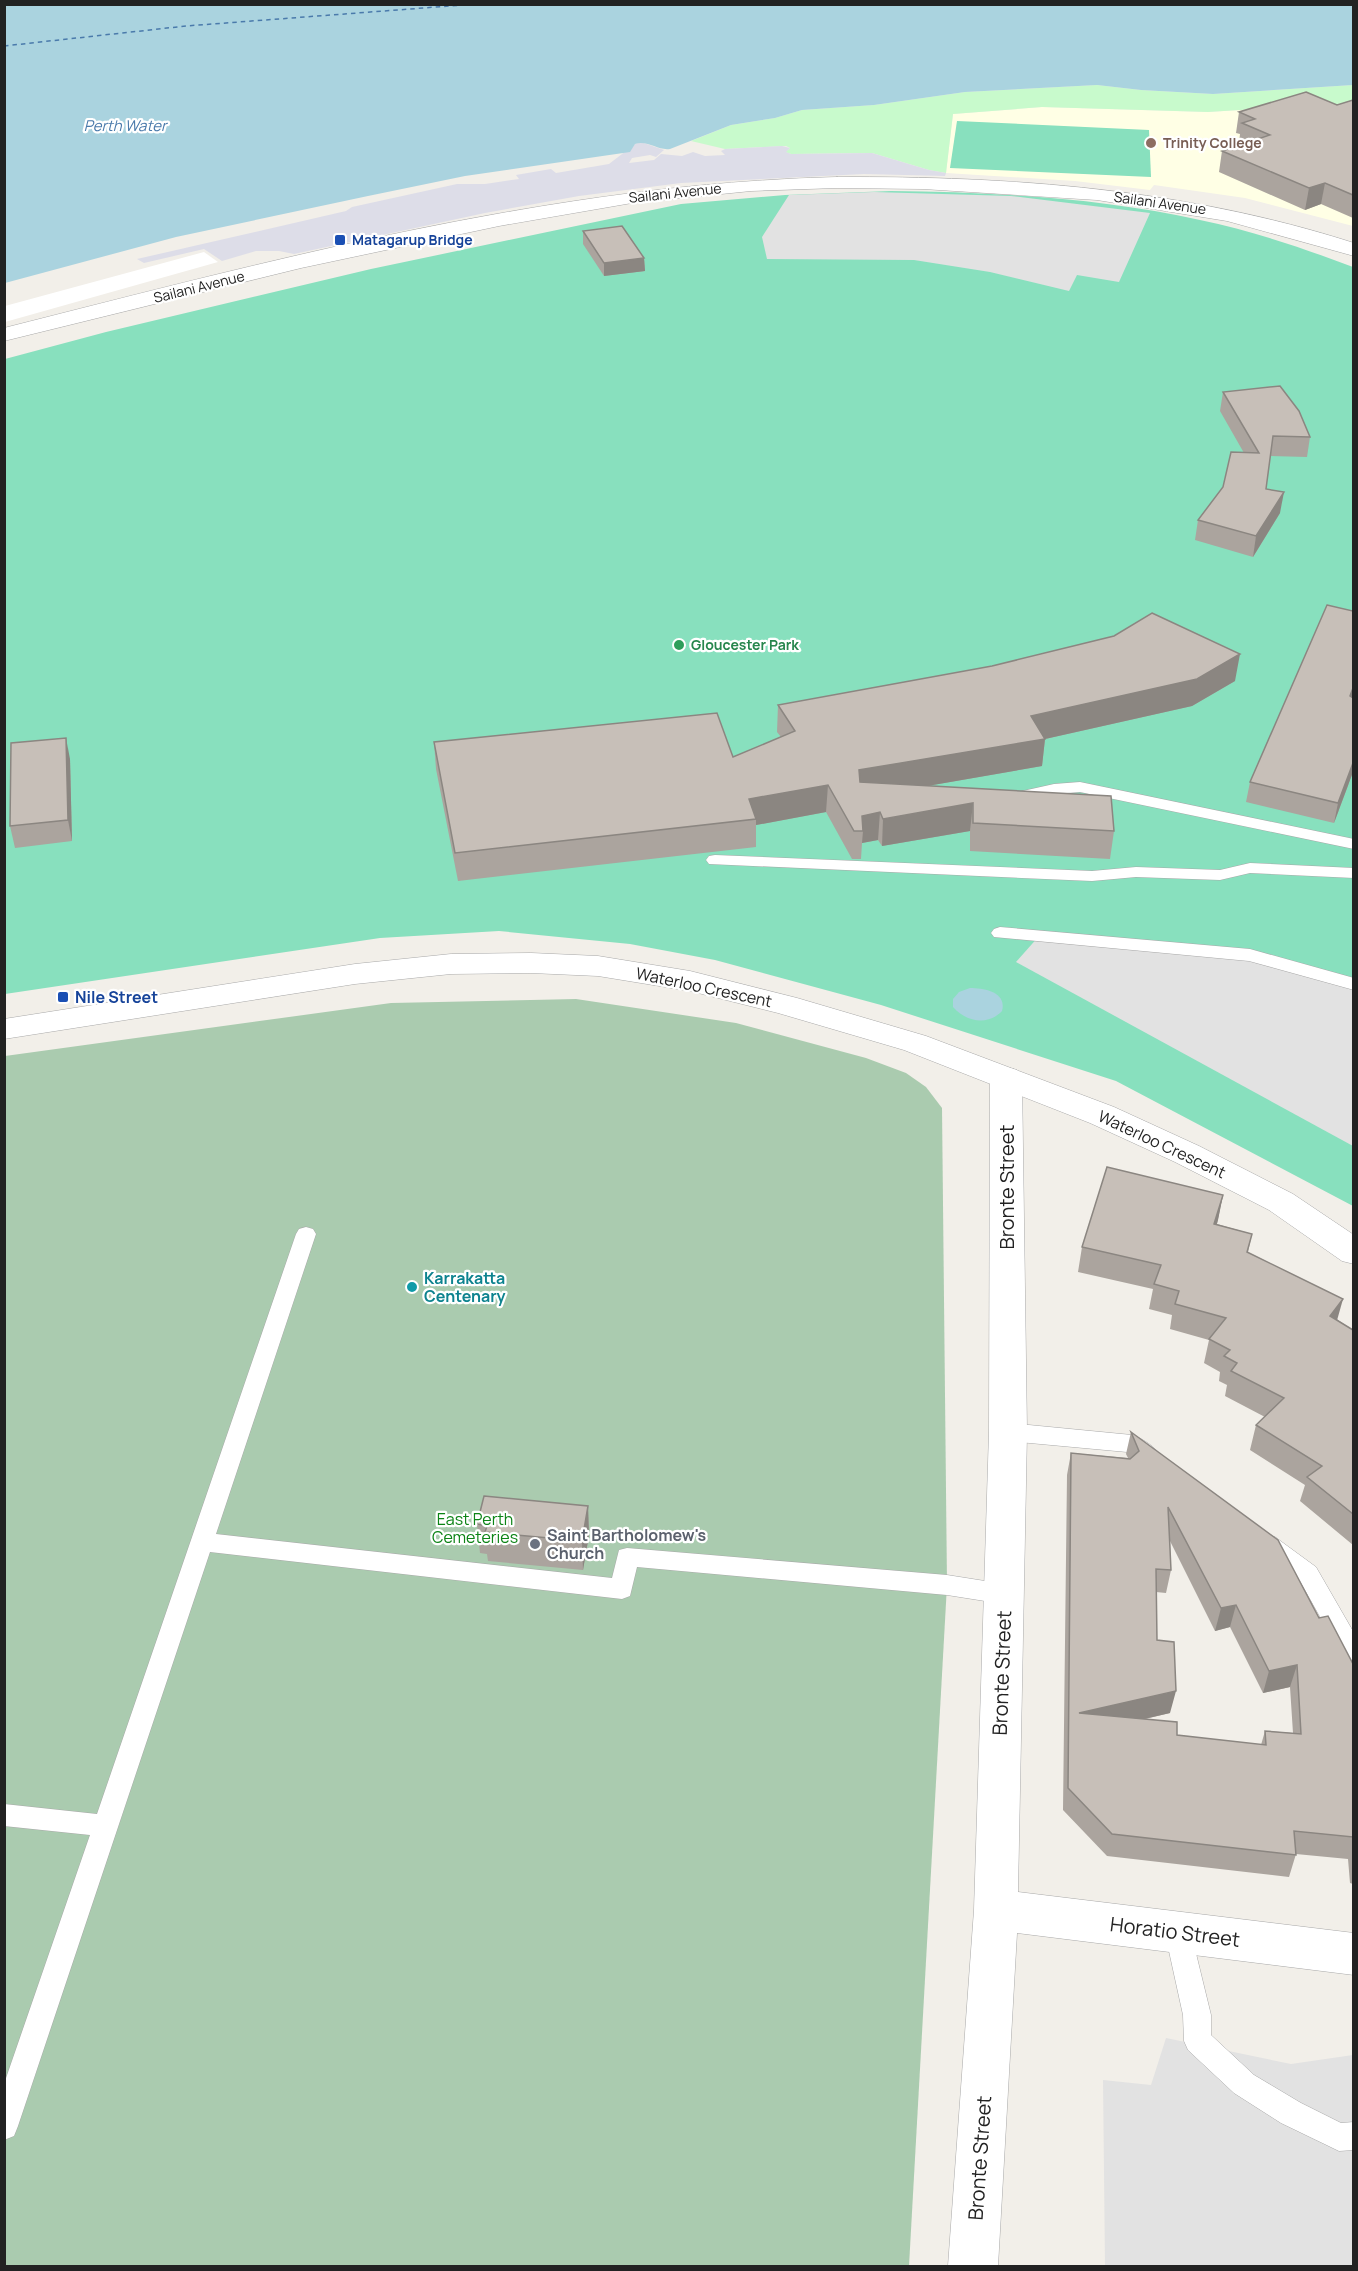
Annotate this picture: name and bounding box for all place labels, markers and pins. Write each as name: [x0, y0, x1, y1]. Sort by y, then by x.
place label: Trinity College: [1163, 133, 1262, 152]
marker: Trinity College: [1144, 136, 1158, 150]
place label: Matagarup Bridge: [352, 230, 473, 249]
marker: Matagarup Bridge: [333, 233, 347, 247]
place label: Gloucester Park: [691, 635, 799, 654]
marker: Gloucester Park: [672, 638, 686, 652]
place label: Nile Street: [75, 986, 158, 1008]
marker: Nile Street: [56, 990, 70, 1004]
place label: Karrakatta Centenary: [424, 1267, 505, 1307]
marker: Karrakatta Centenary: [405, 1280, 419, 1294]
place label: Saint Bartholomew's Church: [547, 1524, 707, 1564]
marker: Saint Bartholomew's Church: [528, 1537, 542, 1551]

